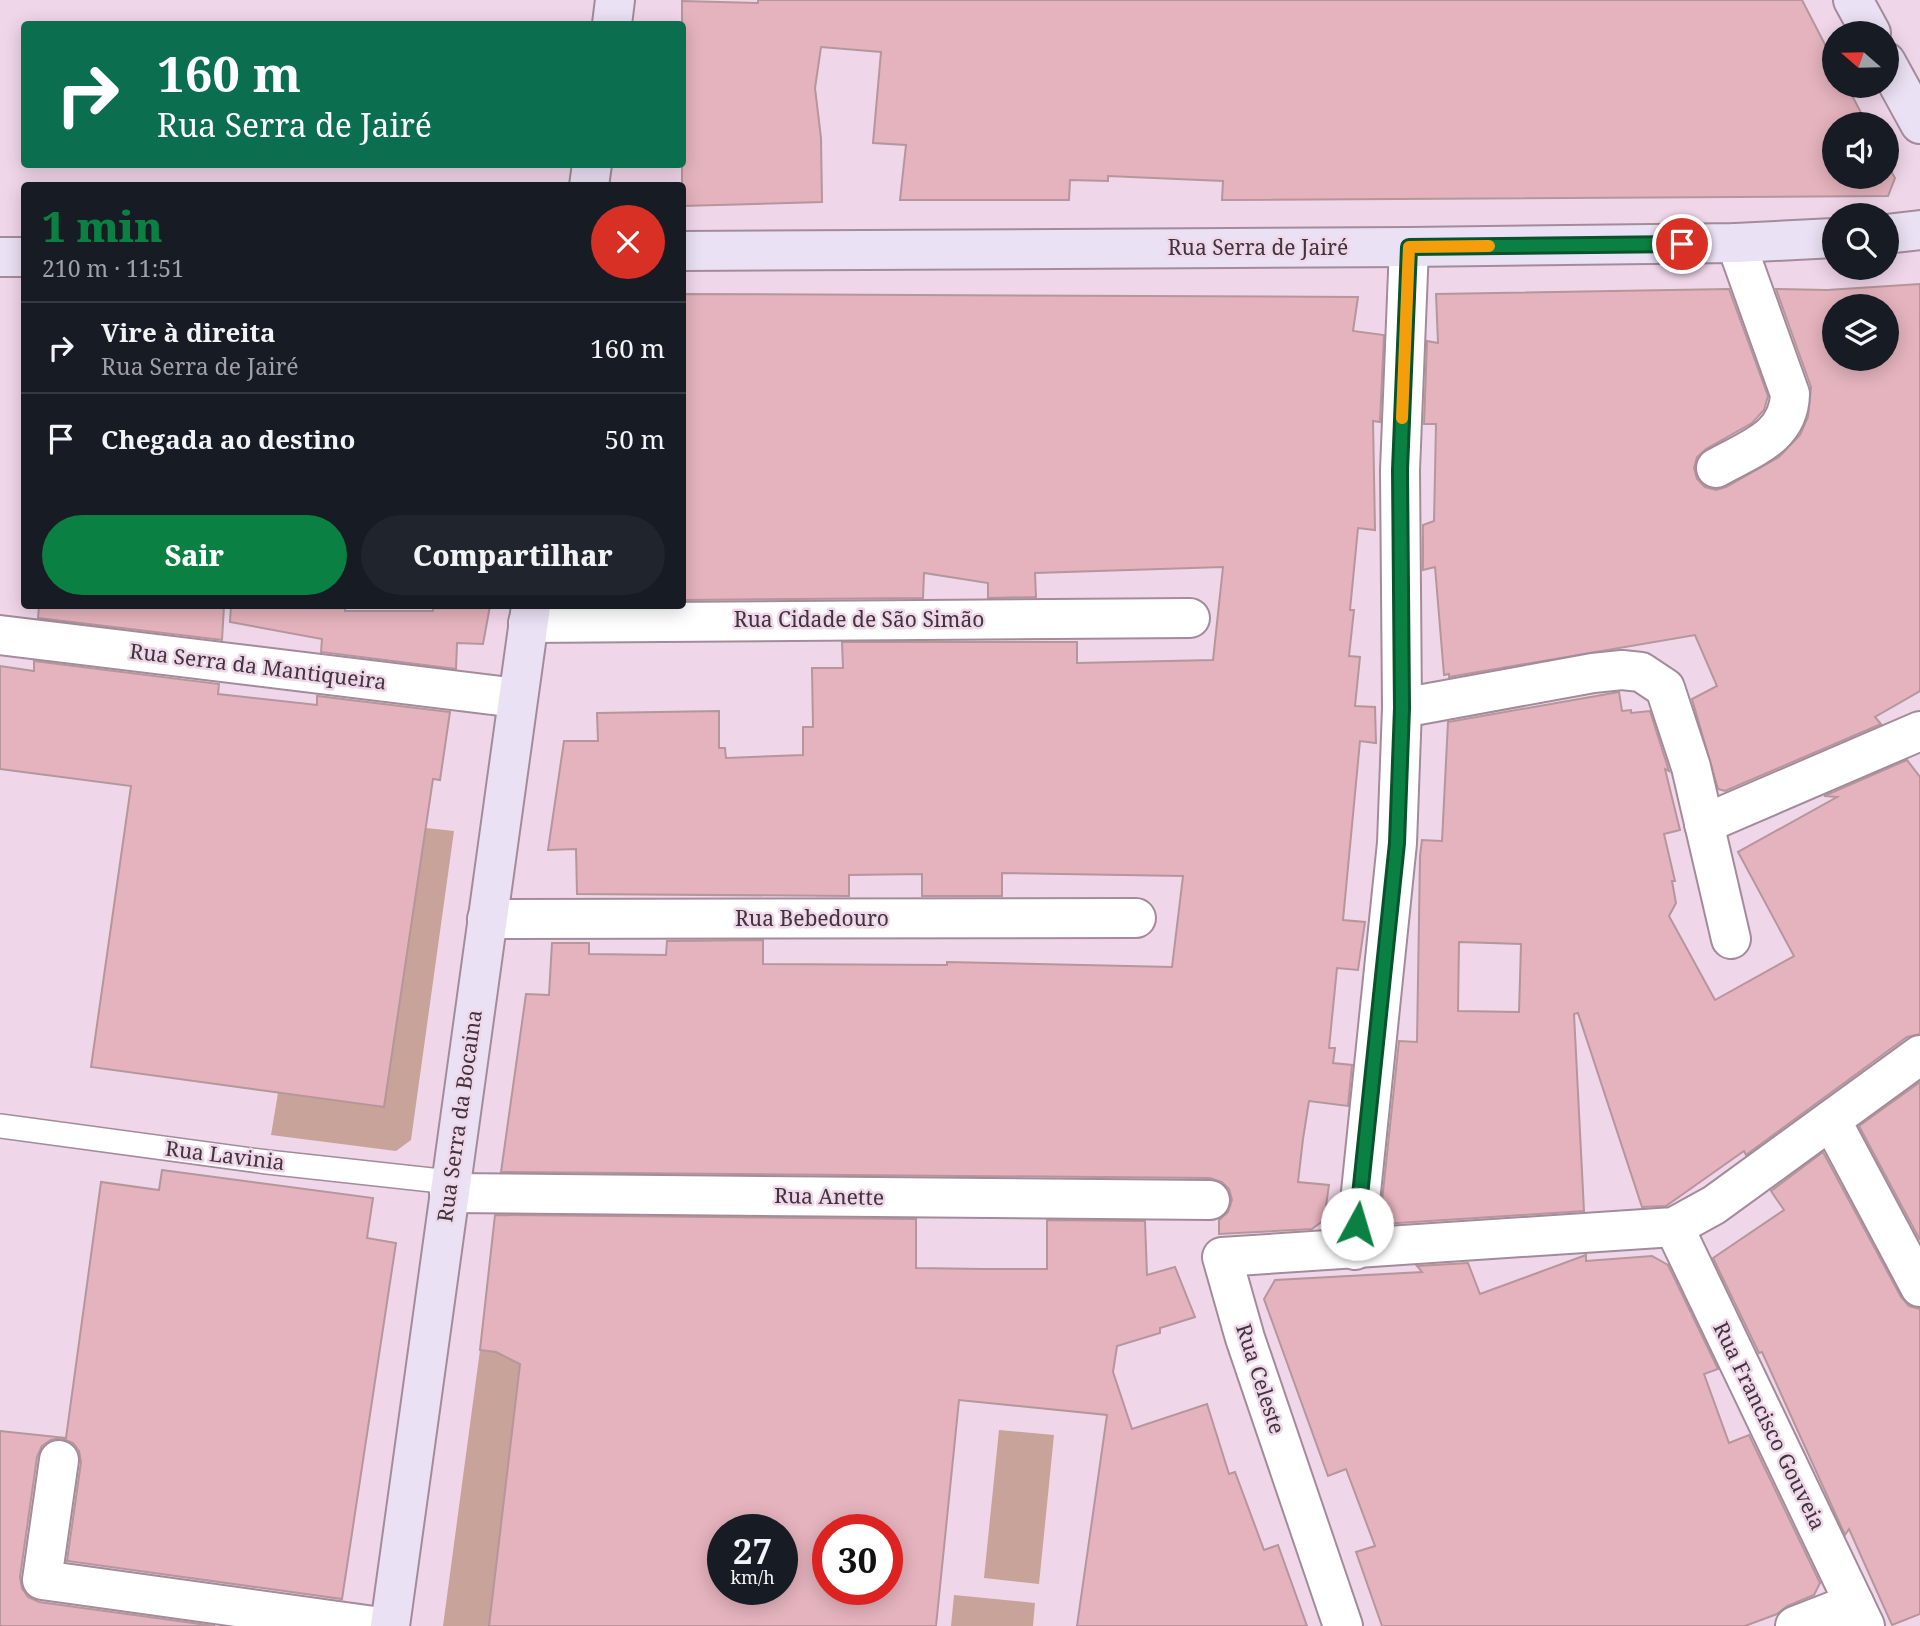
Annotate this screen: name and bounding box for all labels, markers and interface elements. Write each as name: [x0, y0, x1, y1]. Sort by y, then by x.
north arrow: [1822, 21, 1899, 98]
map controls: [1822, 21, 1899, 371]
text: 160 m: [157, 40, 301, 106]
icon: right: [42, 49, 133, 140]
text: Rua Serra de Jairé: [157, 103, 432, 146]
button: sound: [1822, 112, 1899, 189]
text: 1 min: [42, 197, 163, 254]
button: search: [1822, 203, 1899, 280]
button: close: [591, 205, 665, 279]
pin: [1652, 214, 1712, 274]
icon: arrive: [1663, 225, 1701, 263]
street label: Rua Serra de Jairé: [1168, 233, 1348, 261]
text: 210 m · 11:51: [42, 252, 184, 284]
button: layers: [1822, 294, 1899, 371]
text: Vire à direita: [101, 314, 276, 350]
icon: right: [42, 329, 80, 367]
text: 160 m: [590, 330, 665, 366]
text: Rua Serra de Jairé: [101, 350, 299, 382]
icon: arrive: [42, 420, 80, 458]
text: Chegada ao destino: [101, 421, 356, 457]
text: 50 m: [605, 421, 665, 457]
button: Sair: [42, 515, 347, 595]
button: Compartilhar: [361, 515, 665, 595]
street label: Rua Cidade de São Simão: [734, 605, 984, 633]
street label: Rua Serra da Mantiqueira: [128, 636, 388, 696]
street label: Rua Bebedouro: [735, 904, 889, 932]
street label: Rua Serra da Bocaina: [430, 1008, 488, 1224]
street label: Rua Lavinia: [164, 1134, 287, 1176]
street label: Rua Anette: [774, 1181, 884, 1211]
position arrow: [1320, 1187, 1394, 1261]
street label: Rua Francisco Gouveia: [1707, 1317, 1833, 1534]
street label: Rua Celeste: [1230, 1320, 1292, 1437]
speed limit sign: 30: [812, 1514, 903, 1605]
text: 27: [733, 1527, 772, 1574]
text: km/h: [730, 1565, 775, 1589]

